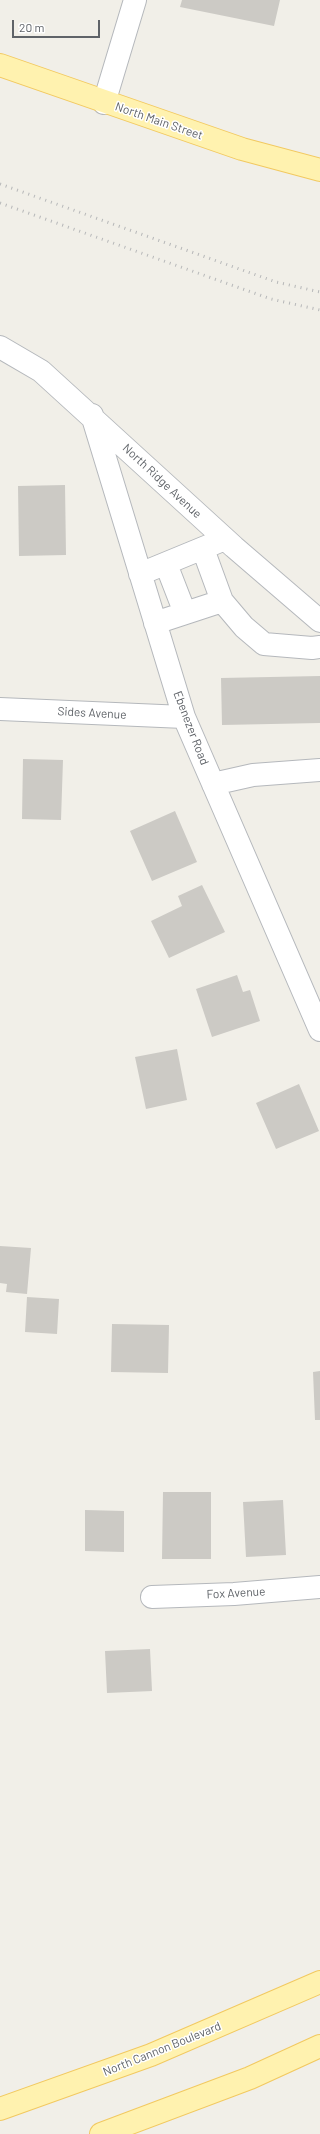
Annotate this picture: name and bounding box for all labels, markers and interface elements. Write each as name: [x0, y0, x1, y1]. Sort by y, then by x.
scale bar: [14, 12, 102, 38]
text: 20 m: [19, 20, 45, 34]
street label: North Main Street: [113, 99, 205, 143]
street label: North Ridge Avenue: [120, 441, 204, 521]
street label: Ebenezer Road: [170, 689, 212, 767]
street label: Sides Avenue: [57, 704, 127, 722]
street label: Fox Avenue: [206, 1584, 266, 1602]
street label: North Cannon Boulevard: [101, 2019, 223, 2079]

